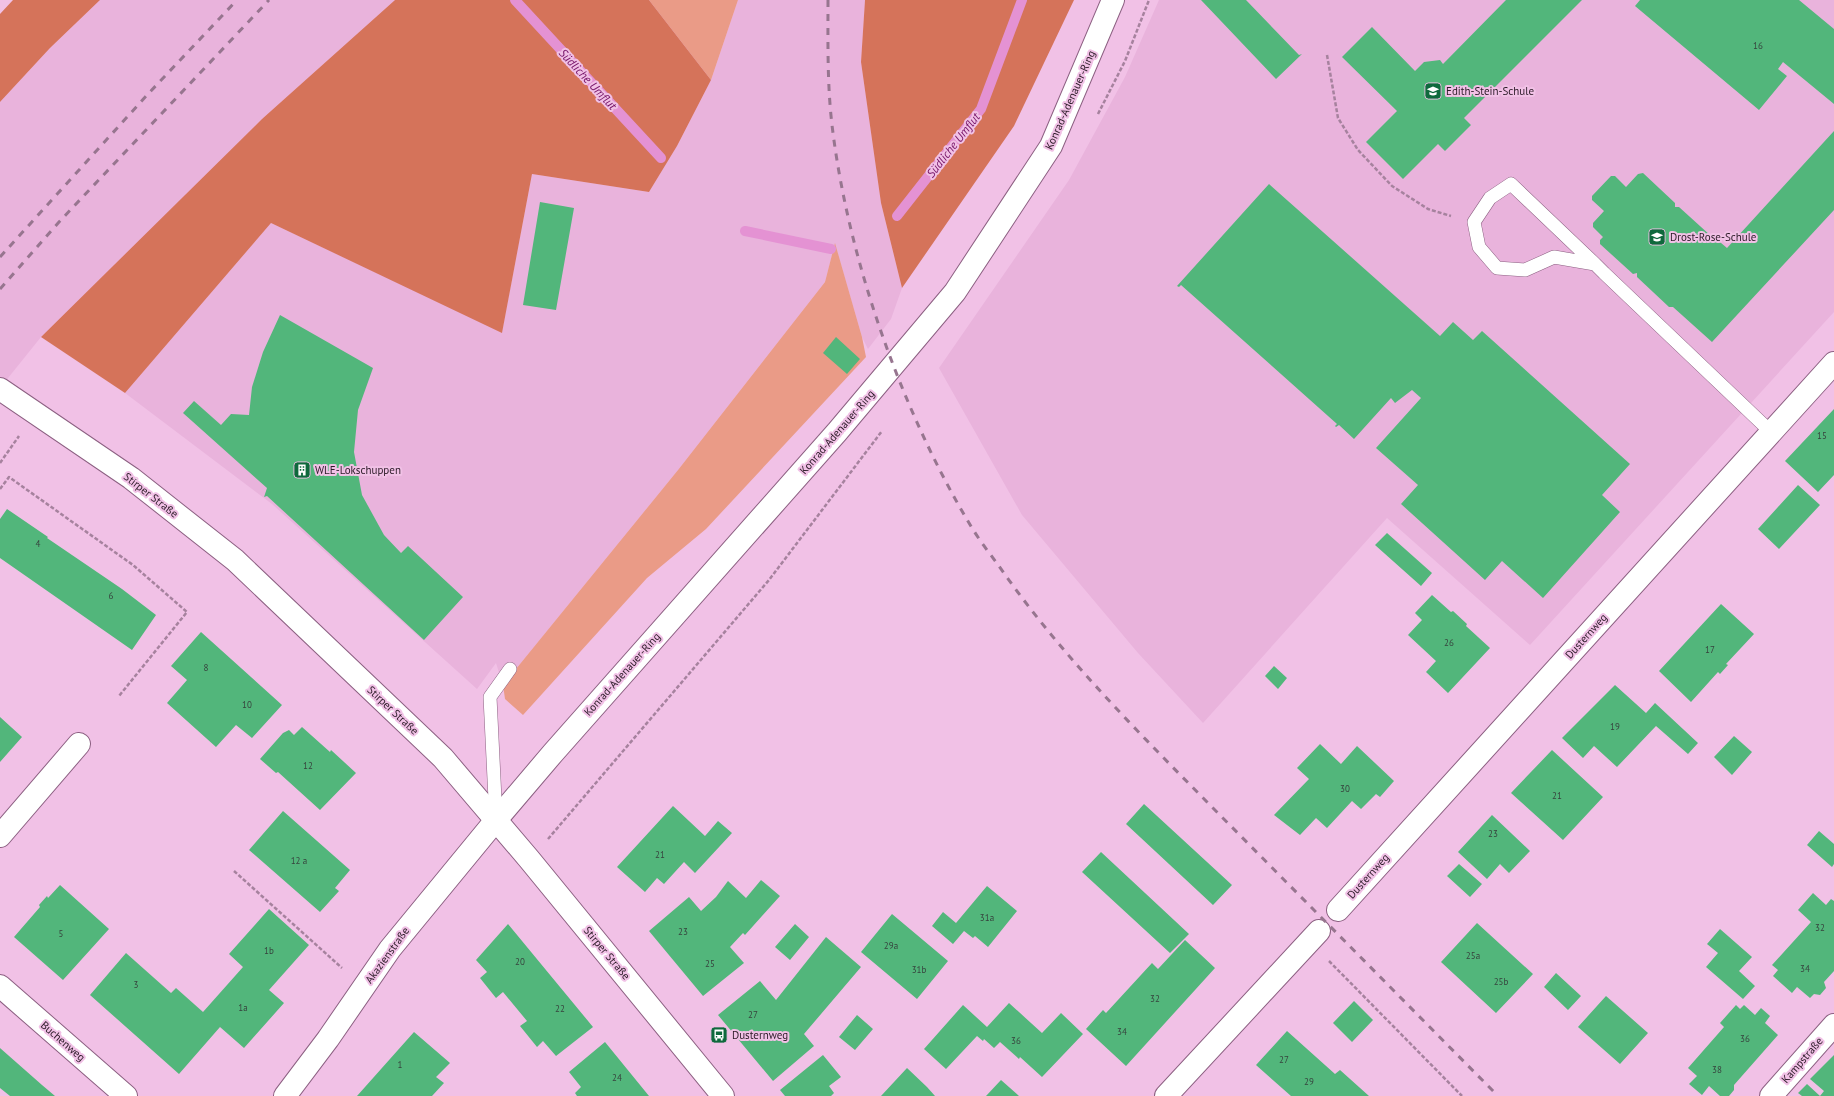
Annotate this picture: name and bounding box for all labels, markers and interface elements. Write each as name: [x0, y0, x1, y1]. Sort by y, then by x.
house number: 16: [1753, 40, 1763, 51]
water label: Südliche Umflut: [556, 45, 621, 113]
street label: Konrad-Adenauer-Ring: [1042, 48, 1098, 152]
school or university icon: Edith-Stein-Schule: [1423, 81, 1443, 101]
place label: Edith-Stein-Schule: [1446, 84, 1534, 98]
water label: Südliche Umflut: [923, 109, 984, 180]
school or university icon: Drost-Rose-Schule: [1647, 227, 1667, 247]
place label: Drost-Rose-Schule: [1670, 230, 1757, 244]
street label: Konrad-Adenauer-Ring: [797, 387, 878, 477]
house number: 15: [1817, 430, 1827, 441]
building icon: WLE-Lokschuppen: [292, 460, 312, 480]
place label: WLE-Lokschuppen: [315, 463, 401, 477]
street label: Stirper Straße: [121, 469, 181, 521]
house number: 4: [36, 538, 41, 549]
house number: 6: [109, 590, 114, 601]
street label: Dusternweg: [1562, 610, 1610, 662]
street label: Konrad-Adenauer-Ring: [581, 629, 663, 719]
house number: 26: [1444, 637, 1454, 648]
house number: 17: [1705, 644, 1715, 655]
house number: 8: [204, 662, 209, 673]
street label: Stirper Straße: [364, 683, 422, 738]
house number: 10: [242, 699, 252, 710]
house number: 19: [1610, 721, 1620, 732]
house number: 12: [303, 760, 313, 771]
house number: 30: [1340, 783, 1350, 794]
house number: 21: [1552, 790, 1562, 801]
house number: 23: [1488, 828, 1498, 839]
house number: 21: [655, 849, 665, 860]
street label: Dusternweg: [1344, 850, 1392, 902]
house number: 12 a: [291, 855, 307, 866]
house number: 31a: [980, 912, 994, 923]
house number: 32: [1815, 922, 1825, 933]
street label: Stirper Straße: [581, 923, 634, 983]
street label: Akazienstraße: [362, 924, 412, 986]
house number: 23: [678, 926, 688, 937]
house number: 5: [59, 928, 64, 939]
house number: 29a: [884, 940, 898, 951]
house number: 1b: [264, 945, 274, 956]
house number: 25a: [1466, 950, 1480, 961]
house number: 20: [515, 956, 525, 967]
house number: 25: [705, 958, 715, 969]
house number: 34: [1800, 963, 1810, 974]
house number: 31b: [912, 964, 926, 975]
house number: 25b: [1494, 976, 1508, 987]
house number: 3: [134, 979, 139, 990]
house number: 32: [1150, 993, 1160, 1004]
house number: 1a: [238, 1002, 248, 1013]
house number: 22: [555, 1003, 565, 1014]
house number: 27: [748, 1009, 758, 1020]
street label: Buchenweg: [38, 1018, 88, 1064]
bus stop icon: Dusternweg: [709, 1025, 729, 1045]
house number: 34: [1117, 1026, 1127, 1037]
place label: Dusternweg: [732, 1028, 788, 1042]
house number: 36: [1740, 1033, 1750, 1044]
street label: Kampstraße: [1778, 1034, 1826, 1086]
house number: 36: [1011, 1035, 1021, 1046]
house number: 27: [1279, 1054, 1289, 1065]
house number: 1: [398, 1059, 403, 1070]
house number: 38: [1712, 1064, 1722, 1075]
house number: 24: [612, 1072, 622, 1083]
house number: 29: [1304, 1076, 1314, 1087]

